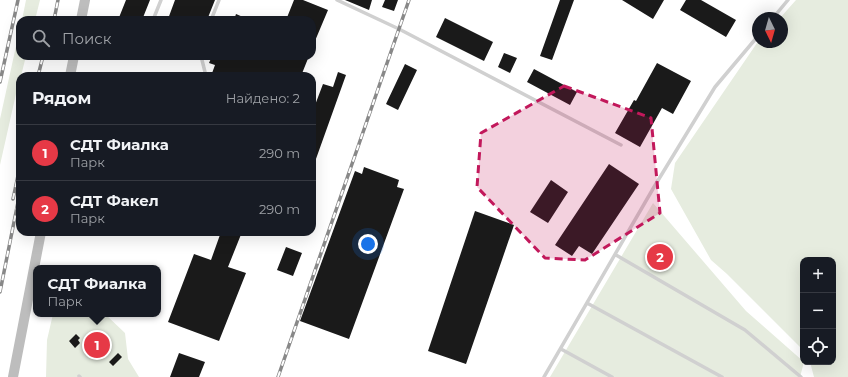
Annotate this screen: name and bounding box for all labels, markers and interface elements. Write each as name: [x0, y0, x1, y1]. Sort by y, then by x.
north arrow: [752, 12, 788, 48]
search box: [16, 16, 316, 60]
icon: search: [30, 27, 52, 49]
text: Поиск: [62, 29, 111, 48]
text: Рядом: [32, 88, 91, 108]
text: Найдено: 2: [226, 90, 300, 106]
text: СДТ Фиалка: [70, 135, 169, 154]
text: 1: [42, 145, 48, 161]
text: 290 m: [259, 145, 300, 161]
text: Парк: [70, 154, 105, 170]
text: СДТ Факел: [70, 191, 159, 210]
text: 2: [41, 201, 49, 217]
text: 290 m: [259, 201, 300, 217]
text: Парк: [70, 210, 105, 226]
your location: [358, 234, 378, 254]
pin: 2: [647, 242, 673, 272]
map controls: [800, 257, 836, 365]
button: +: [800, 257, 836, 293]
popup: [33, 265, 161, 317]
text: СДТ Фиалка: [48, 274, 146, 293]
text: Парк: [48, 293, 82, 309]
button: −: [800, 293, 836, 329]
button: locate: [800, 329, 836, 365]
pin: 1: [84, 330, 110, 360]

